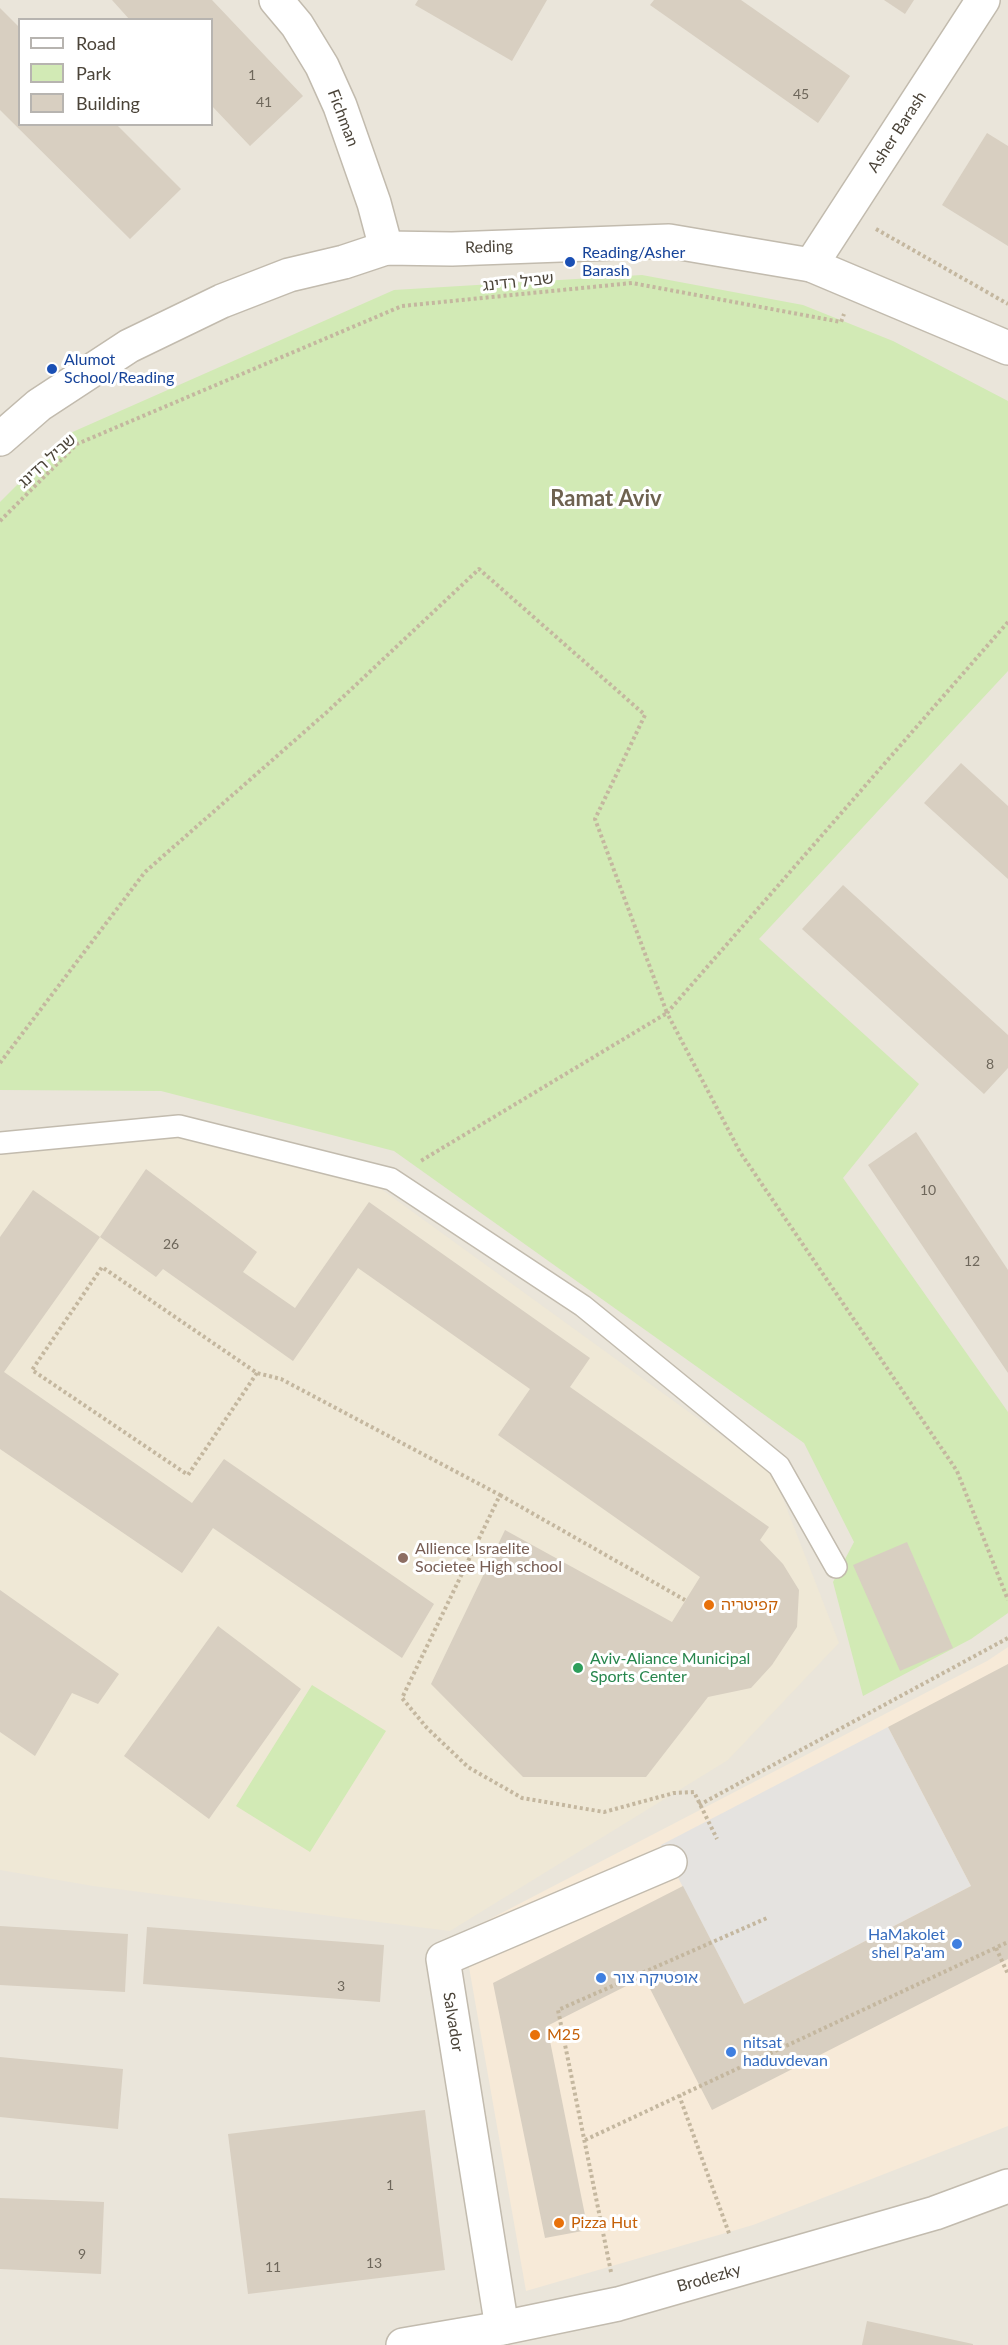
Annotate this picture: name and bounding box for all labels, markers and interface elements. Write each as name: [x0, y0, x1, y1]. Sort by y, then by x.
legend: [18, 18, 213, 126]
text: Road: [76, 32, 116, 54]
text: Park: [76, 62, 111, 84]
house number: 1: [248, 67, 256, 83]
house number: 45: [793, 86, 809, 102]
street label: Fichman: [323, 87, 363, 149]
street label: Asher Barash: [864, 88, 930, 176]
text: Building: [76, 92, 140, 114]
house number: 41: [256, 94, 272, 110]
street label: Reding: [465, 237, 513, 257]
place label: Reading/Asher Barash: [582, 243, 685, 281]
marker: Reading/Asher Barash: [563, 255, 577, 269]
street label: שביל רדינג: [481, 269, 555, 295]
place label: Alumot School/Reading: [64, 350, 174, 388]
marker: Alumot School/Reading: [45, 362, 59, 376]
street label: שביל רדינג: [14, 430, 80, 492]
district label: Ramat Aviv: [550, 486, 662, 512]
house number: 8: [986, 1056, 994, 1072]
house number: 10: [920, 1182, 936, 1198]
house number: 26: [163, 1236, 179, 1252]
house number: 12: [964, 1253, 980, 1269]
place label: Allience Israelite Societee High school: [415, 1539, 562, 1577]
marker: Allience Israelite Societee High school: [396, 1551, 410, 1565]
place label: קפיטריה: [721, 1595, 778, 1615]
marker: קפיטריה: [702, 1598, 716, 1612]
place label: Aviv-Aliance Municipal Sports Center: [590, 1649, 750, 1687]
marker: Aviv-Aliance Municipal Sports Center: [571, 1661, 585, 1675]
place label: HaMakolet shel Pa'am: [868, 1925, 945, 1963]
marker: HaMakolet shel Pa'am: [950, 1937, 964, 1951]
place label: אופטיקה צור: [613, 1968, 698, 1988]
marker: אופטיקה צור: [594, 1971, 608, 1985]
house number: 3: [337, 1978, 345, 1994]
street label: Salvador: [439, 1991, 467, 2053]
place label: M25: [547, 2025, 580, 2045]
marker: M25: [528, 2028, 542, 2042]
place label: nitsat haduvdevan: [743, 2033, 828, 2071]
marker: nitsat haduvdevan: [724, 2045, 738, 2059]
house number: 1: [386, 2177, 394, 2193]
place label: Pizza Hut: [571, 2213, 638, 2233]
marker: Pizza Hut: [552, 2216, 566, 2230]
house number: 9: [78, 2246, 86, 2262]
house number: 13: [366, 2255, 382, 2271]
house number: 11: [265, 2259, 281, 2275]
street label: Brodezky: [675, 2260, 743, 2296]

